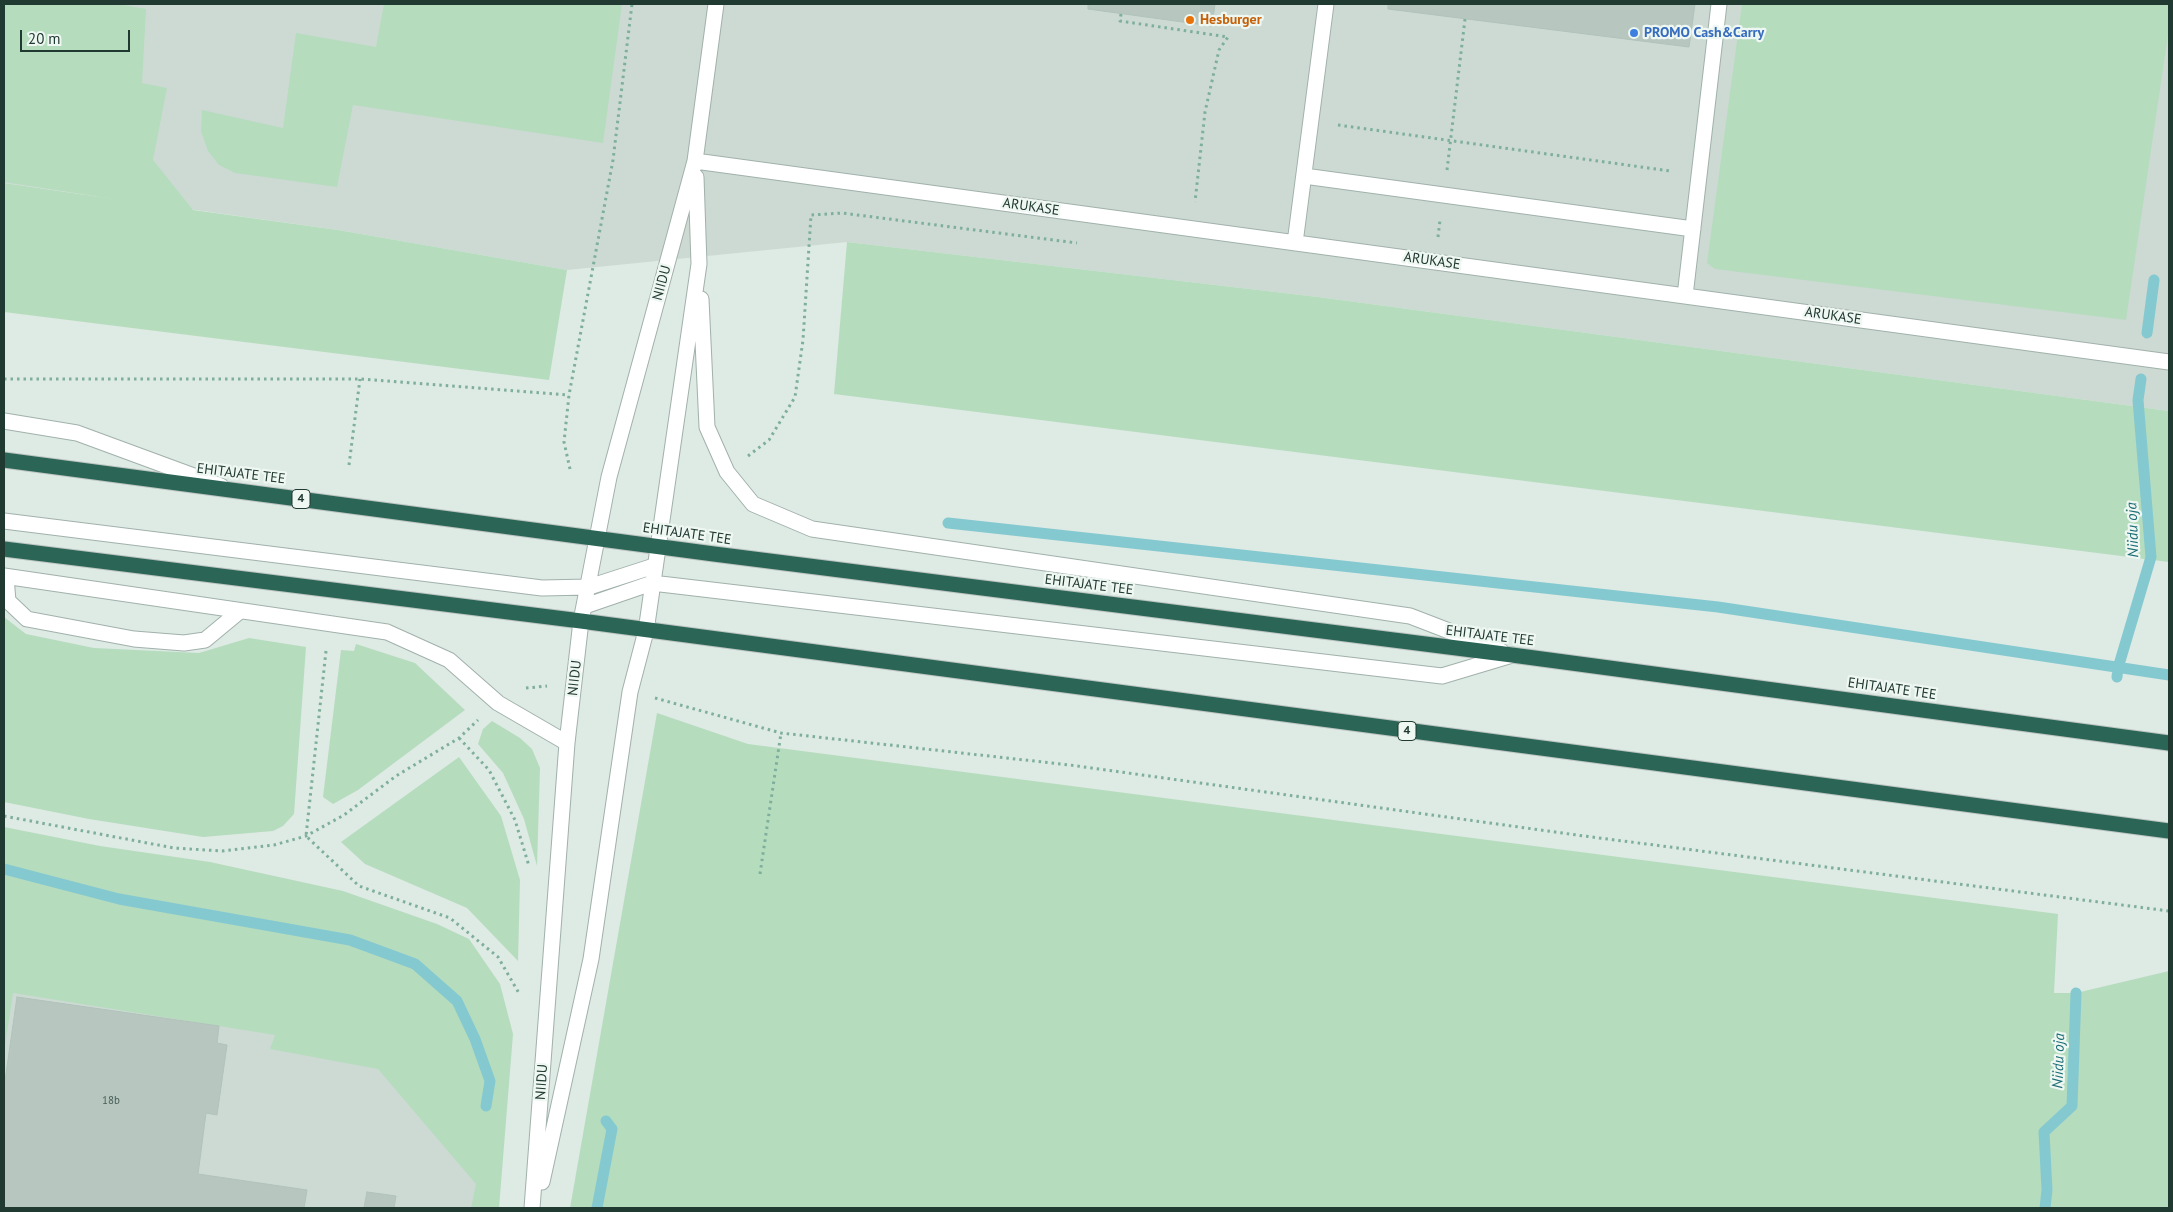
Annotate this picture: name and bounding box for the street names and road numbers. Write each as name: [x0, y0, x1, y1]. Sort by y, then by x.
street label: ARUKASE: [1002, 195, 1060, 219]
street label: ARUKASE: [1403, 249, 1461, 273]
street label: NIIDU: [649, 264, 675, 302]
street label: ARUKASE: [1804, 304, 1862, 328]
street label: EHITAJATE TEE: [196, 460, 286, 488]
road number: 4: [292, 489, 310, 508]
street label: EHITAJATE TEE: [642, 519, 732, 549]
street label: EHITAJATE TEE: [1044, 571, 1134, 599]
street label: EHITAJATE TEE: [1445, 622, 1535, 650]
street label: NIIDU: [565, 659, 585, 697]
street label: EHITAJATE TEE: [1847, 674, 1937, 704]
road number: 4: [1398, 721, 1416, 740]
street label: NIIDU: [532, 1064, 552, 1100]

